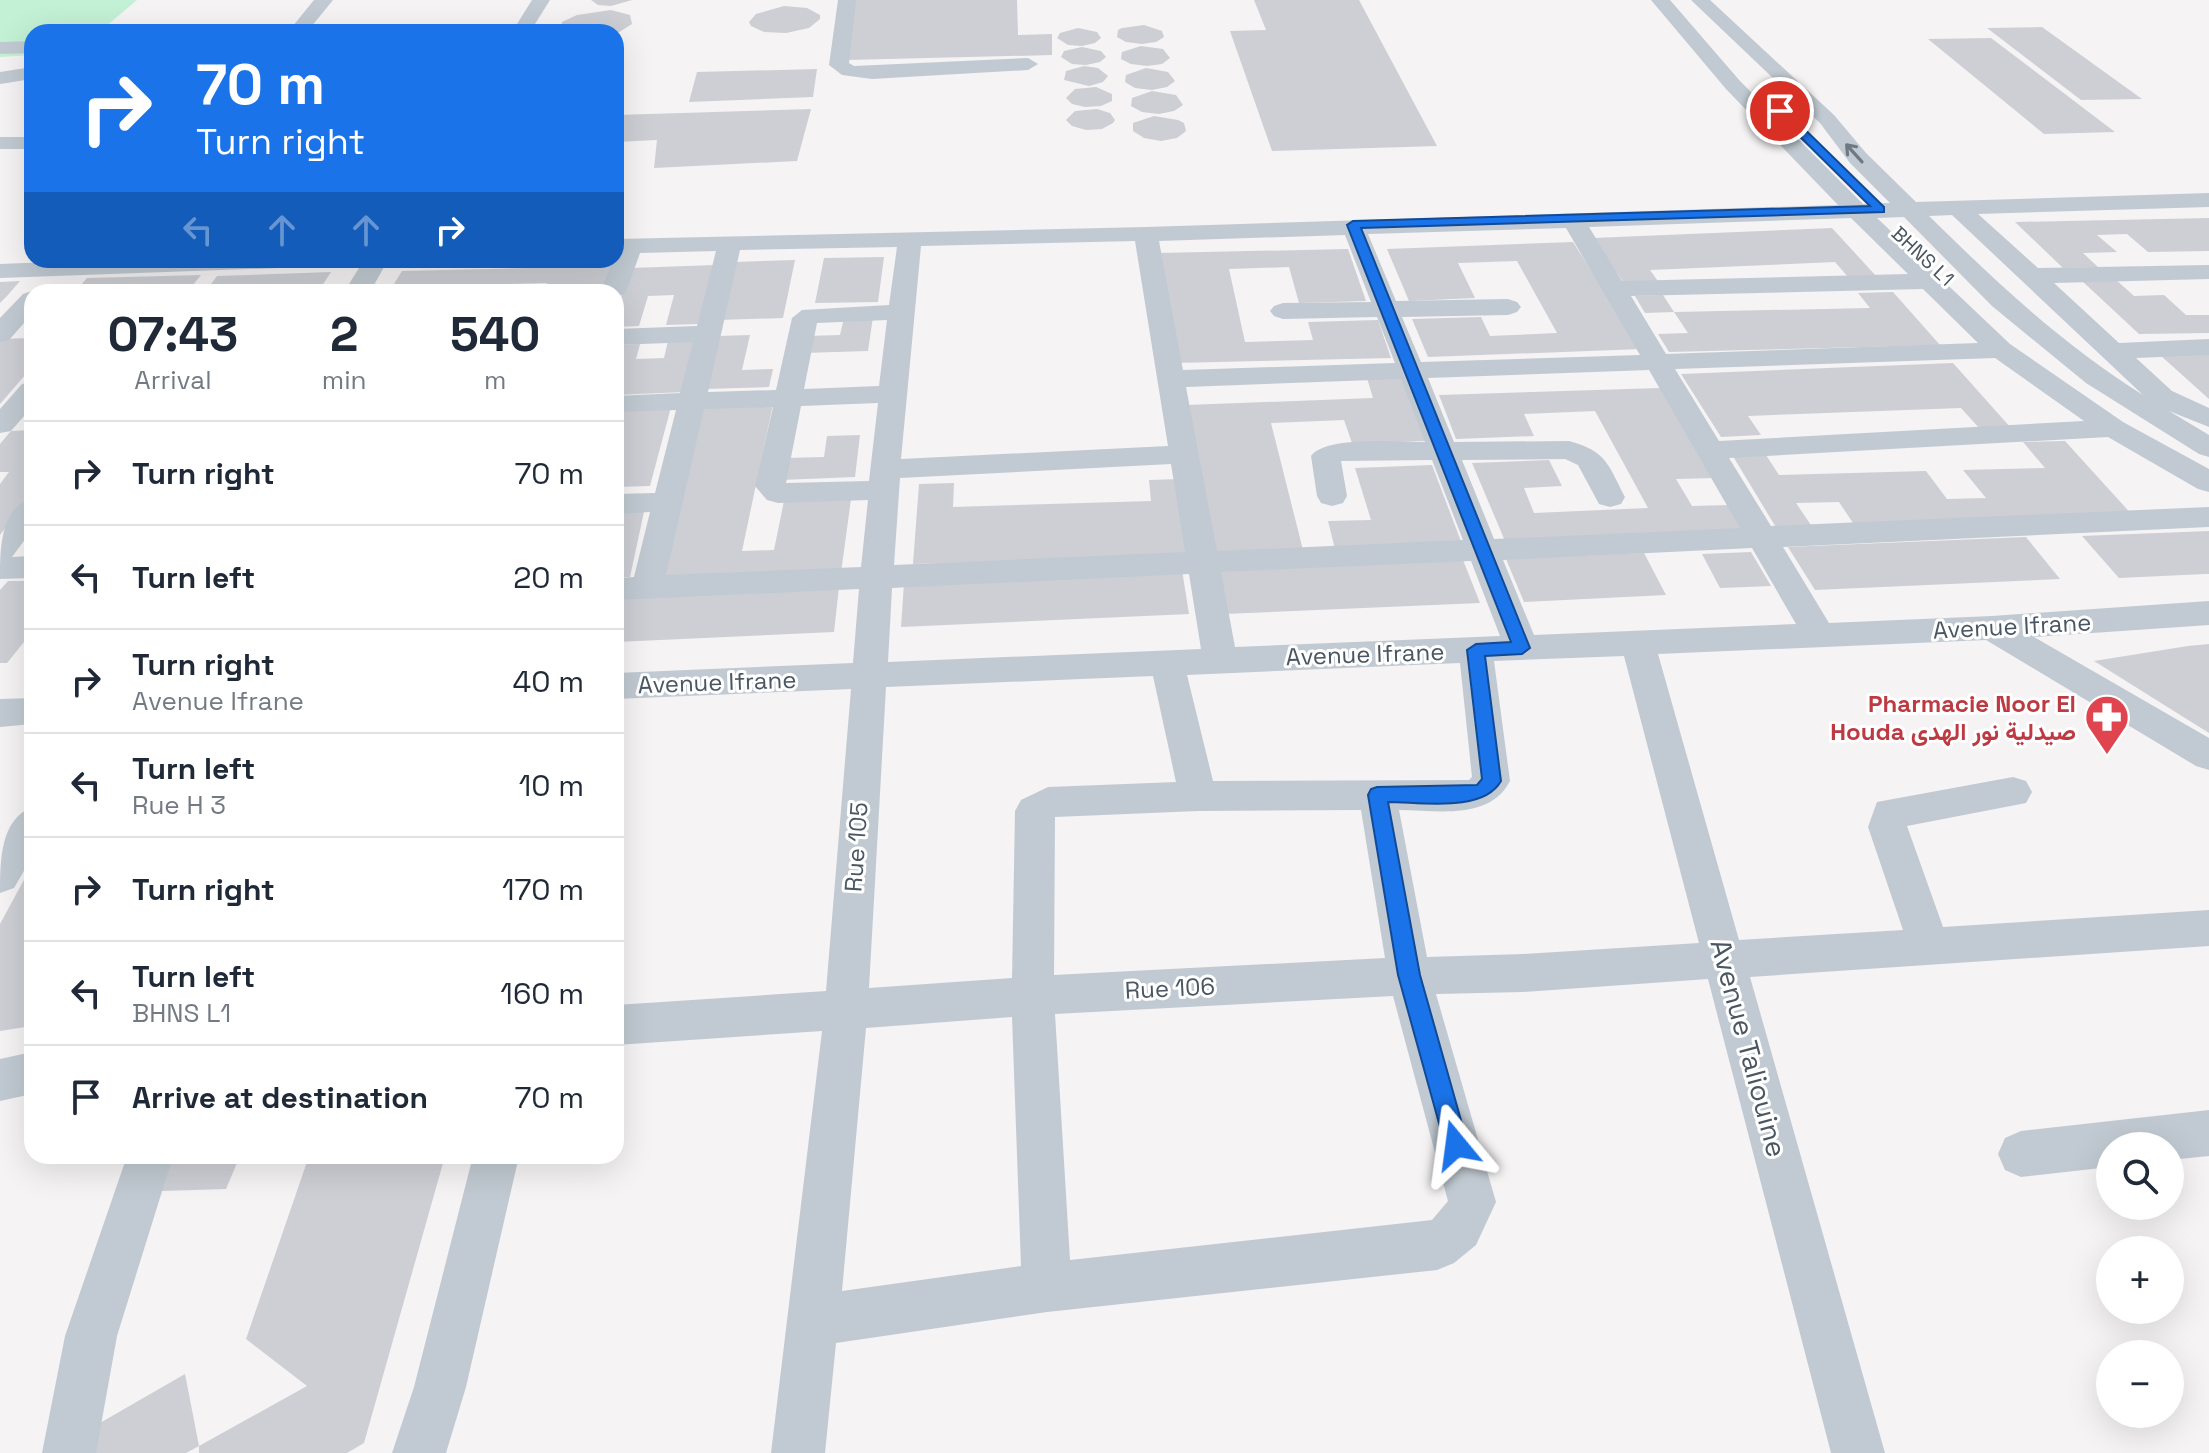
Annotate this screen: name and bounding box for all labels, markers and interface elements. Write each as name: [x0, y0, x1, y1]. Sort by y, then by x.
text: 70 m: [196, 49, 325, 120]
icon: right: [64, 56, 168, 160]
pin: [1746, 77, 1814, 145]
icon: arrive: [1758, 89, 1802, 133]
text: Turn right: [196, 119, 365, 165]
one-way arrow: [1845, 144, 1863, 164]
icon: left: [176, 208, 220, 252]
icon: ahead: [260, 208, 304, 252]
icon: ahead: [344, 208, 388, 252]
icon: right: [428, 208, 472, 252]
street label: BHNS L1: [1886, 220, 1960, 292]
text: 07:43: [108, 304, 238, 365]
text: 2: [330, 304, 358, 365]
text: 540: [450, 304, 540, 365]
text: Arrival: [134, 363, 212, 397]
text: min: [322, 363, 367, 397]
text: m: [484, 363, 506, 397]
icon: right: [64, 451, 108, 495]
text: Turn right: [132, 454, 275, 493]
text: 70 m: [515, 454, 584, 493]
icon: left: [64, 555, 108, 599]
text: Turn left: [132, 558, 255, 597]
text: 20 m: [513, 558, 584, 597]
street label: Avenue Ifrane: [1932, 606, 2092, 646]
street label: Avenue Ifrane: [1285, 636, 1445, 672]
text: Turn right: [132, 645, 275, 684]
icon: right: [64, 659, 108, 703]
text: 40 m: [513, 662, 584, 701]
street label: Avenue Ifrane: [637, 664, 797, 700]
text: Avenue Ifrane: [132, 684, 304, 718]
place label: Pharmacie Noor El Houda صيدلية نور الهدى: [1830, 688, 2076, 747]
pharmacy icon: Pharmacie Noor El Houda صيدلية نور الهدى: [2083, 693, 2131, 756]
text: Turn left: [132, 749, 255, 788]
icon: left: [64, 763, 108, 807]
text: 10 m: [519, 766, 584, 805]
text: Rue H 3: [132, 788, 226, 822]
street label: Rue 105: [837, 801, 875, 893]
icon: right: [64, 867, 108, 911]
text: Turn right: [132, 870, 275, 909]
text: 170 m: [502, 870, 584, 909]
street label: Avenue Taliouine: [1703, 935, 1795, 1161]
text: Turn left: [132, 957, 255, 996]
street label: Rue 106: [1124, 970, 1216, 1006]
icon: left: [64, 971, 108, 1015]
text: 160 m: [500, 974, 584, 1013]
text: BHNS L1: [132, 996, 231, 1030]
icon: arrive: [64, 1075, 108, 1119]
text: Arrive at destination: [132, 1078, 428, 1117]
text: 70 m: [515, 1078, 584, 1117]
position arrow: [1414, 1103, 1498, 1187]
map controls: [2096, 1132, 2184, 1428]
button: search: [2096, 1132, 2184, 1220]
button: +: [2096, 1236, 2184, 1324]
button: −: [2096, 1340, 2184, 1428]

